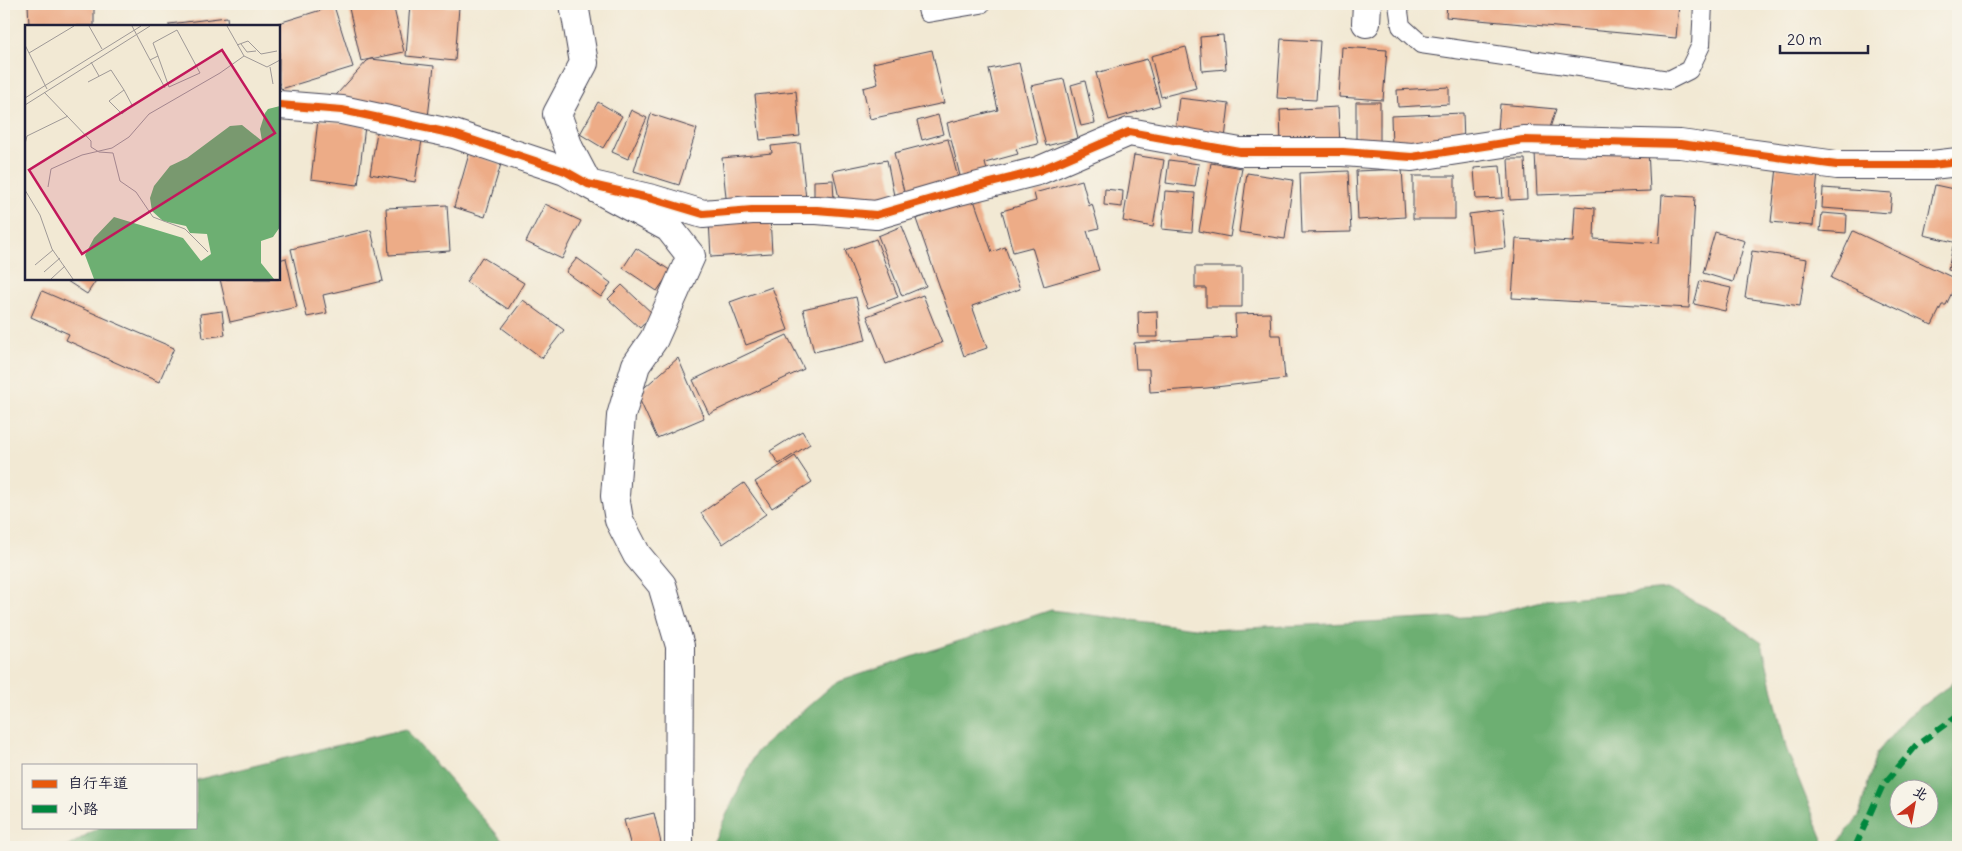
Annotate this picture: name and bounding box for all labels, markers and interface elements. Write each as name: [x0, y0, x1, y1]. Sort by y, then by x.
scale bar: [1780, 22, 1867, 54]
inset map: [25, 25, 280, 280]
text: 20 m: [1787, 30, 1822, 49]
legend: [22, 764, 198, 828]
text: 自行车道: [68, 773, 128, 792]
north arrow: [1890, 778, 1940, 828]
text: 北: [1910, 782, 1932, 804]
text: 小路: [68, 799, 98, 818]

